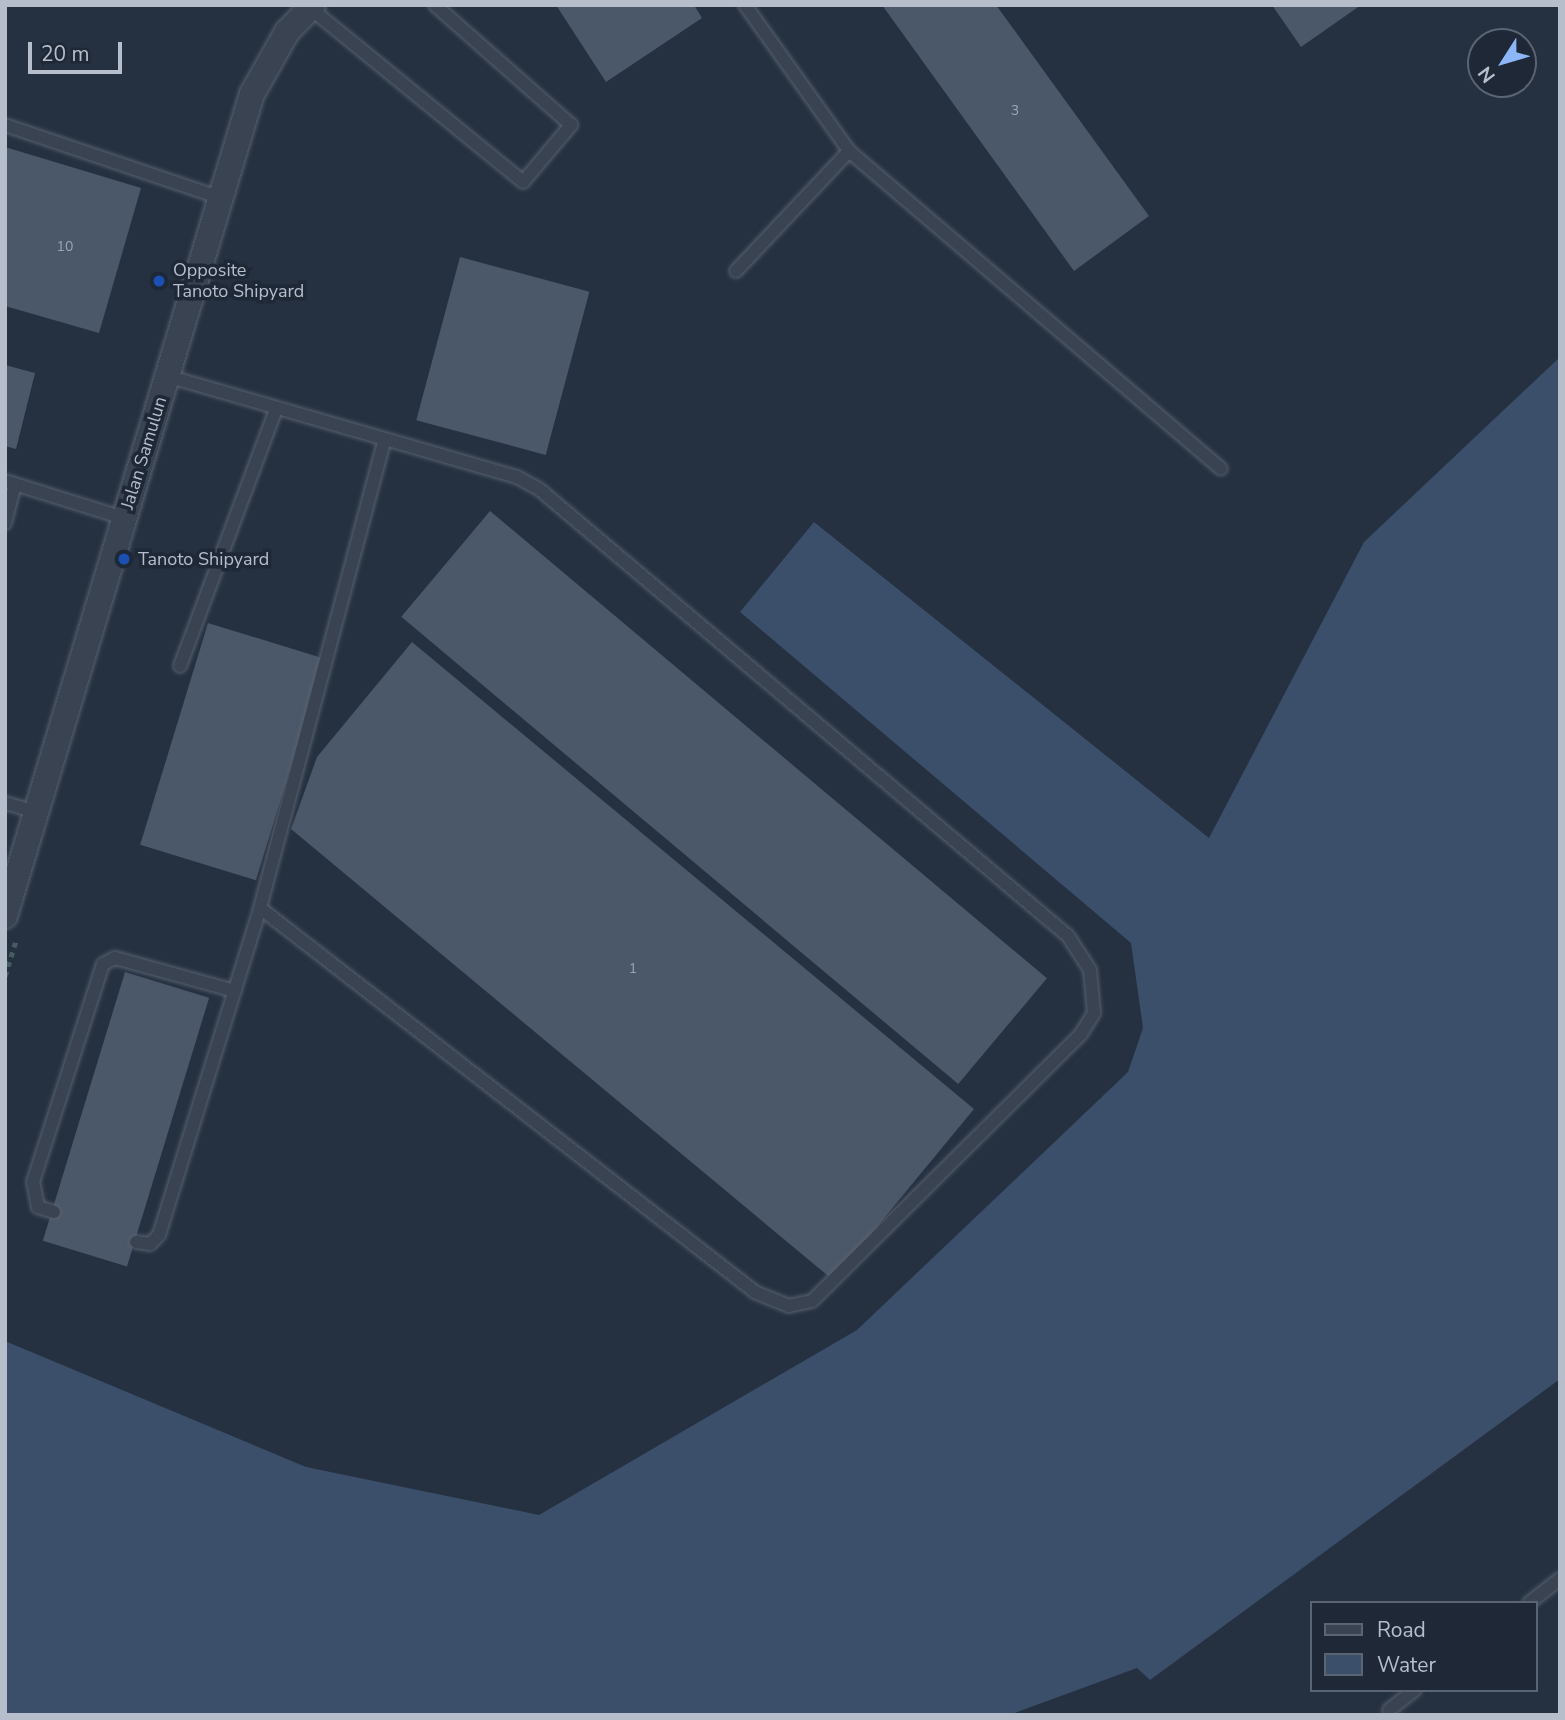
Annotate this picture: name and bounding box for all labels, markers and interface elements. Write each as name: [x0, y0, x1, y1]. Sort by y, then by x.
scale bar: [32, 28, 126, 72]
north arrow: [1467, 28, 1537, 98]
text: 20 m: [41, 40, 90, 68]
text: N: [1472, 61, 1501, 88]
house number: 3: [1011, 103, 1019, 119]
house number: 10: [57, 239, 73, 255]
place label: Opposite Tanoto Shipyard: [173, 260, 304, 302]
marker: Opposite Tanoto Shipyard: [151, 273, 167, 289]
street label: Jalan Samulun: [117, 394, 171, 512]
place label: Tanoto Shipyard: [138, 548, 269, 570]
marker: Tanoto Shipyard: [116, 551, 132, 567]
house number: 1: [629, 961, 637, 977]
legend: [1310, 1601, 1537, 1692]
text: Road: [1377, 1616, 1426, 1644]
text: Water: [1377, 1651, 1436, 1679]

